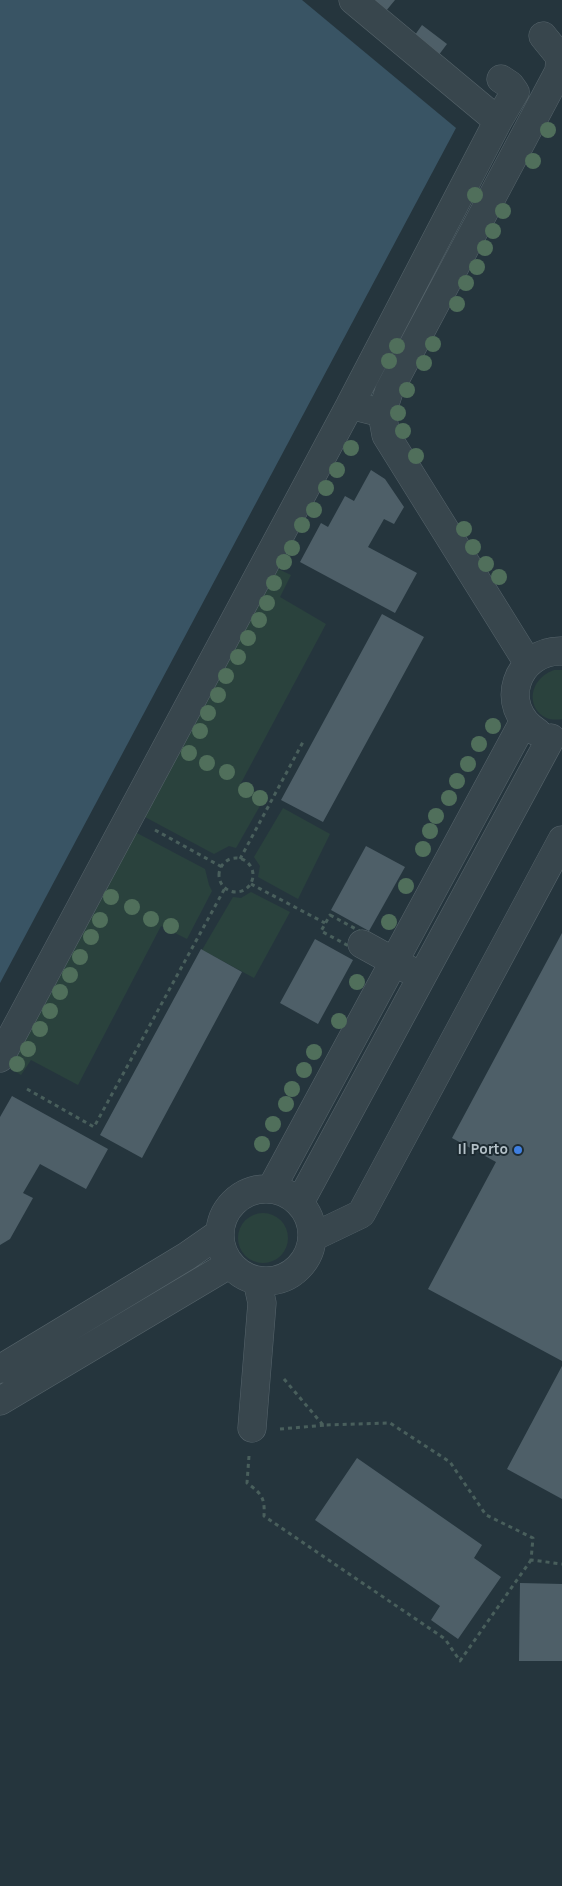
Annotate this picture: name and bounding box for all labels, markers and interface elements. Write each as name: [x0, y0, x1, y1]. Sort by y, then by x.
place label: Il Porto: [458, 1141, 508, 1159]
marker: Il Porto: [512, 1144, 524, 1156]

